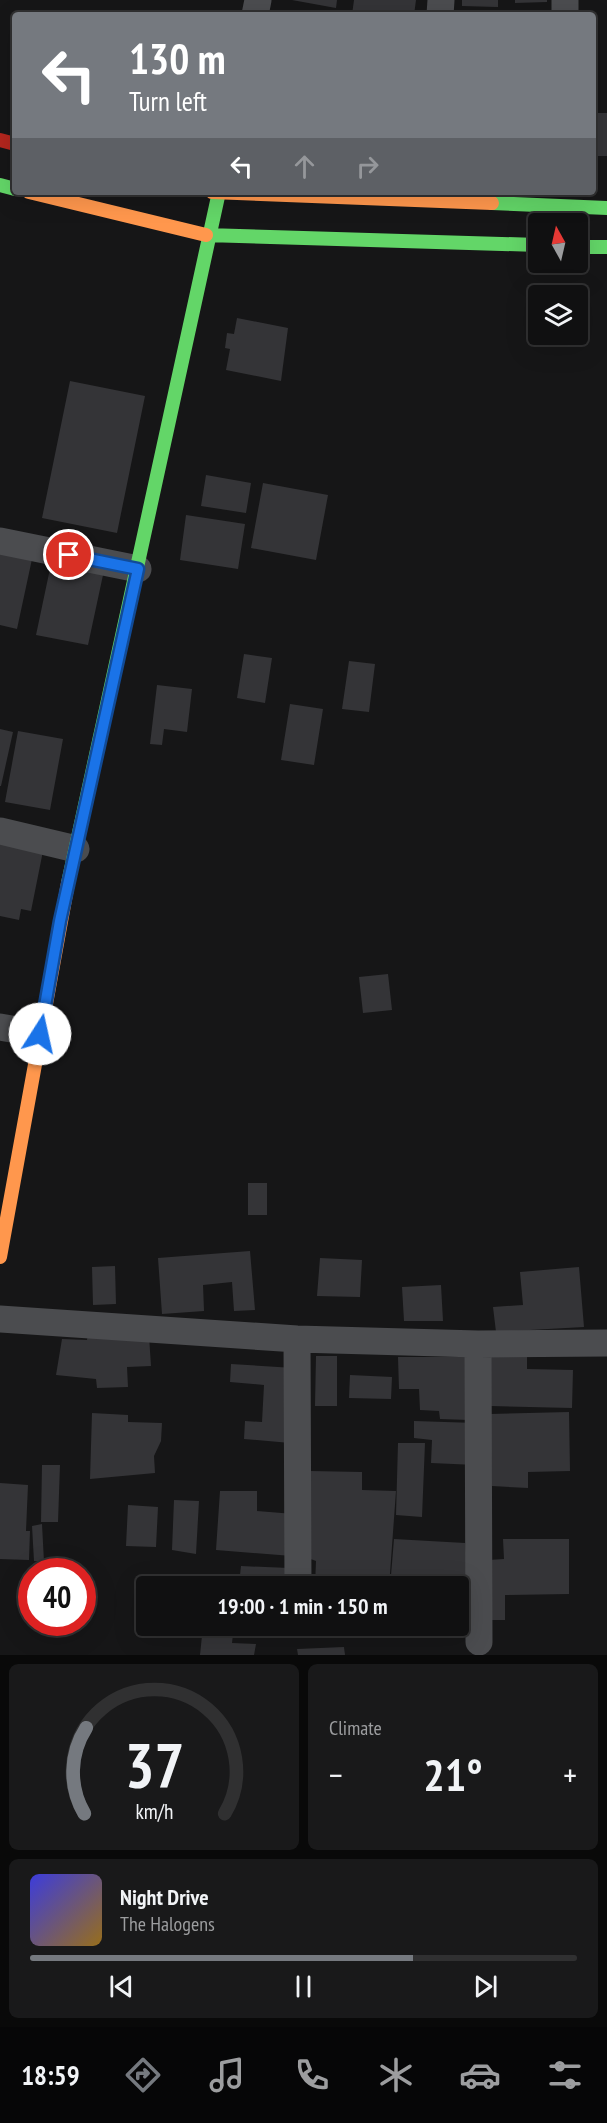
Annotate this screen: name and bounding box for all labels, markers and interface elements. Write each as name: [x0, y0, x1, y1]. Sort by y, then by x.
text: 130 m: [129, 31, 226, 86]
icon: left: [30, 36, 108, 114]
text: Turn left: [129, 84, 207, 118]
icon: left: [225, 150, 258, 183]
icon: ahead: [288, 150, 321, 183]
icon: right: [351, 150, 384, 183]
north arrow: [528, 213, 588, 273]
map controls: [528, 213, 588, 345]
button: layers: [528, 285, 588, 345]
pin: [43, 529, 94, 580]
icon: arrive: [52, 538, 85, 571]
position arrow: [8, 1002, 72, 1066]
speed limit sign: 40: [18, 1558, 96, 1636]
text: 19:00 · 1 min · 150 m: [217, 1592, 388, 1620]
text: Climate: [329, 1715, 382, 1741]
text: 37: [124, 1724, 184, 1805]
text: 21°: [423, 1745, 483, 1803]
text: −: [329, 1753, 343, 1796]
text: +: [563, 1753, 577, 1796]
text: km/h: [135, 1797, 173, 1825]
text: Night Drive: [120, 1883, 209, 1911]
text: The Halogens: [120, 1911, 215, 1937]
icon: previous: [105, 1970, 138, 2003]
icon: pause: [287, 1970, 320, 2003]
icon: next: [469, 1970, 502, 2003]
icon: directions: [122, 2054, 164, 2096]
icon: music: [206, 2054, 248, 2096]
icon: phone: [291, 2054, 333, 2096]
icon: climate: [375, 2054, 417, 2096]
icon: car: [459, 2054, 501, 2096]
icon: filters: [544, 2054, 586, 2096]
text: 18:59: [21, 2058, 80, 2092]

